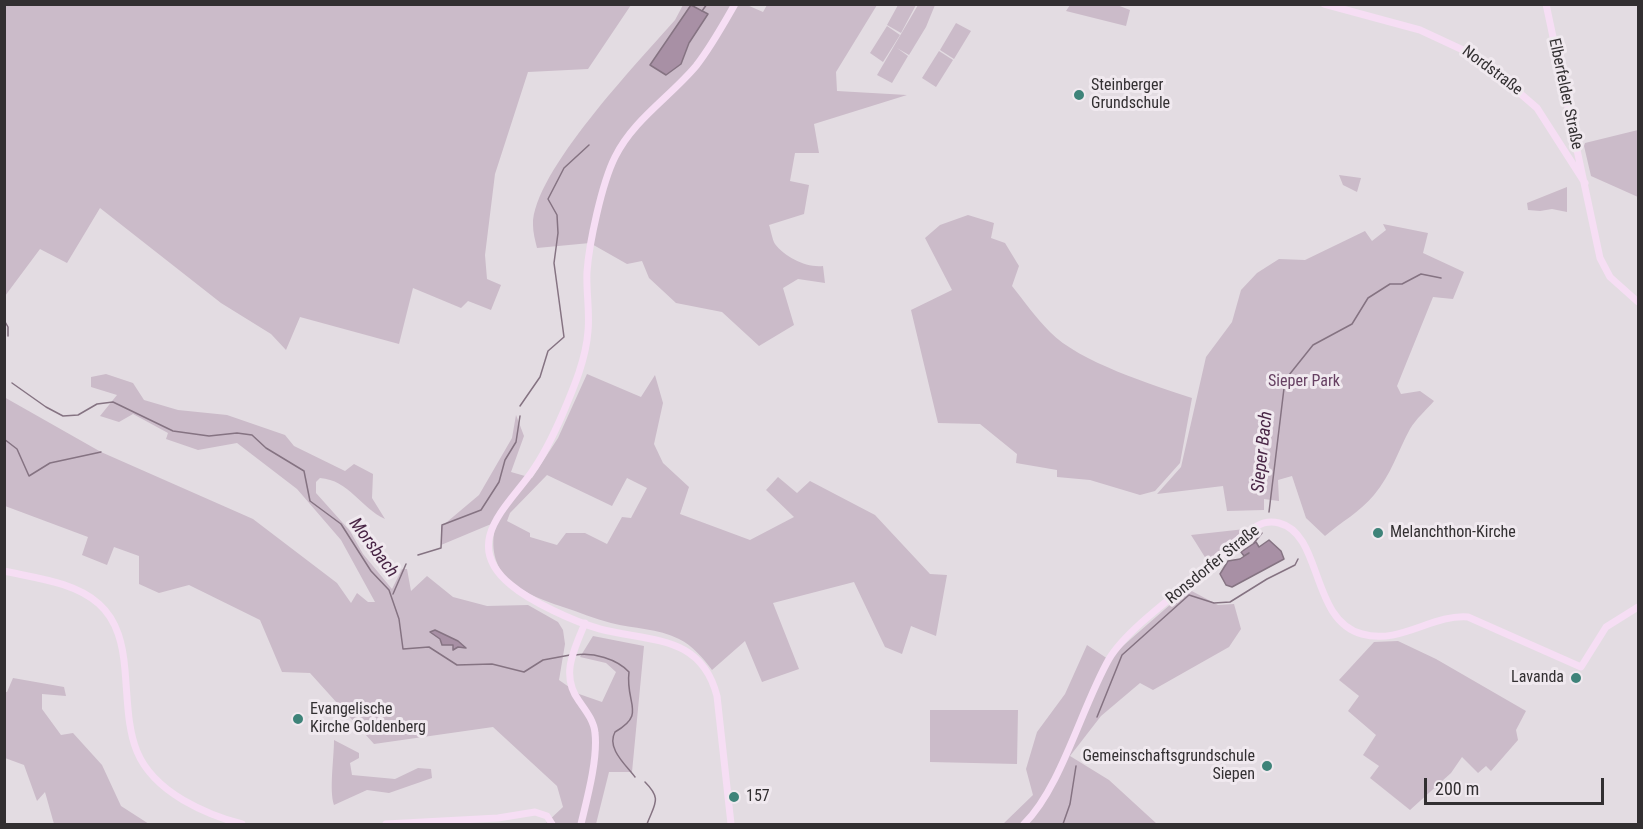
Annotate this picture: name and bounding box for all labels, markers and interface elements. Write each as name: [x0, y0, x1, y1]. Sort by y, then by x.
street label: Elberfelder Straße: [1544, 37, 1586, 151]
street label: Nordstraße: [1458, 42, 1526, 100]
place label: Steinberger Grundschule: [1091, 76, 1170, 114]
marker: Steinberger Grundschule: [1072, 88, 1086, 102]
park label: Sieper Park: [1268, 372, 1340, 392]
water label: Sieper Bach: [1248, 410, 1278, 494]
water label: Morsbach: [344, 514, 402, 582]
street label: Ronsdorfer Straße: [1162, 521, 1264, 609]
place label: Melanchthon-Kirche: [1390, 523, 1516, 543]
marker: Melanchthon-Kirche: [1371, 526, 1385, 540]
place label: Lavanda: [1511, 668, 1564, 688]
marker: Lavanda: [1569, 671, 1583, 685]
place label: Evangelische Kirche Goldenberg: [310, 700, 426, 738]
marker: Evangelische Kirche Goldenberg: [291, 712, 305, 726]
place label: Gemeinschaftsgrundschule Siepen: [1082, 747, 1255, 785]
marker: Gemeinschaftsgrundschule Siepen: [1260, 759, 1274, 773]
scale bar: [1427, 766, 1607, 804]
text: 200 m: [1435, 778, 1479, 799]
place label: 157: [746, 787, 770, 807]
marker: 157: [727, 790, 741, 804]

